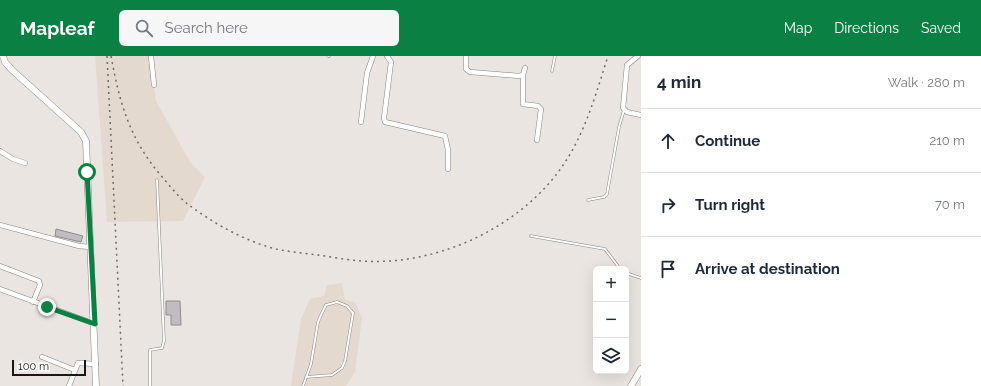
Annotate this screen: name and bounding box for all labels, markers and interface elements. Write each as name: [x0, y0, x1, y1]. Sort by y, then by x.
search box: [119, 10, 399, 46]
text: Mapleaf: [20, 17, 95, 39]
icon: search: [133, 17, 155, 39]
text: Search here: [165, 19, 248, 37]
text: Map: [784, 20, 812, 36]
text: Directions: [834, 20, 899, 36]
text: Saved: [921, 20, 961, 36]
text: 4 min: [657, 72, 701, 92]
text: Walk · 280 m: [888, 75, 965, 90]
icon: ahead: [657, 130, 679, 152]
text: Continue: [695, 132, 760, 150]
text: 210 m: [929, 133, 965, 148]
route start: [78, 163, 96, 181]
icon: right: [657, 194, 679, 216]
text: Turn right: [695, 196, 765, 214]
text: 70 m: [935, 197, 965, 212]
icon: arrive: [657, 258, 679, 280]
text: Arrive at destination: [695, 260, 840, 278]
map controls: [593, 266, 629, 374]
button: +: [593, 266, 629, 302]
route end: [38, 298, 56, 316]
button: −: [593, 302, 629, 338]
button: layers: [593, 338, 629, 374]
scale bar: [12, 358, 86, 377]
text: 100 m: [18, 360, 49, 373]

